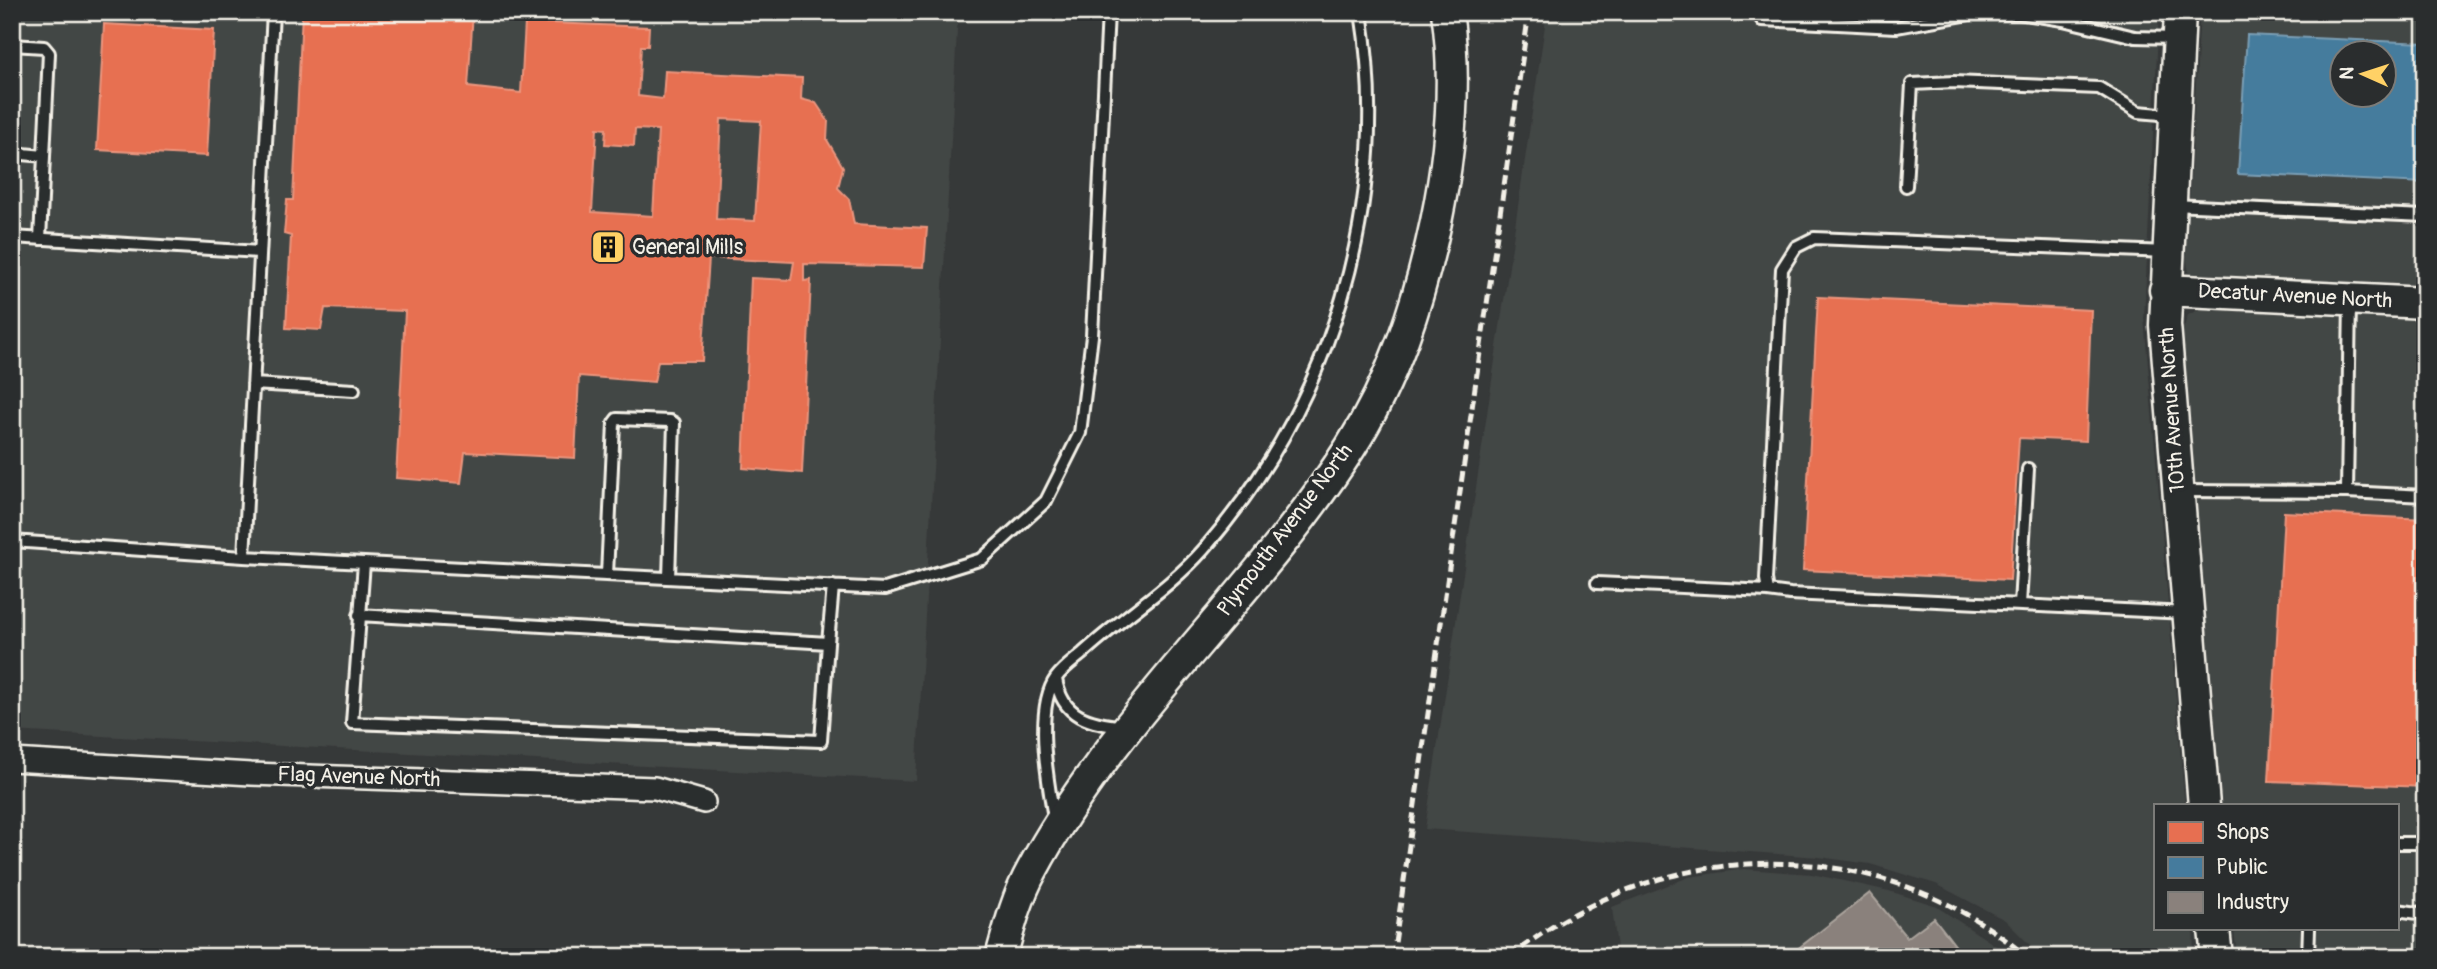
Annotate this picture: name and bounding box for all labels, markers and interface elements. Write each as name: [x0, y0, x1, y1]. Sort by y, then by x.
north arrow: [2328, 38, 2398, 108]
text: N: [2335, 66, 2359, 80]
building icon: General Mills: [589, 228, 627, 266]
place label: General Mills: [632, 234, 744, 261]
street label: Decatur Avenue North: [2197, 277, 2393, 315]
street label: 10th Avenue North: [2153, 326, 2191, 494]
street label: Plymouth Avenue North: [1211, 438, 1359, 622]
street label: Flag Avenue North: [277, 761, 441, 793]
legend: [2154, 804, 2398, 930]
text: Shops: [2216, 819, 2269, 846]
text: Public: [2216, 854, 2268, 881]
text: Industry: [2216, 889, 2289, 916]

